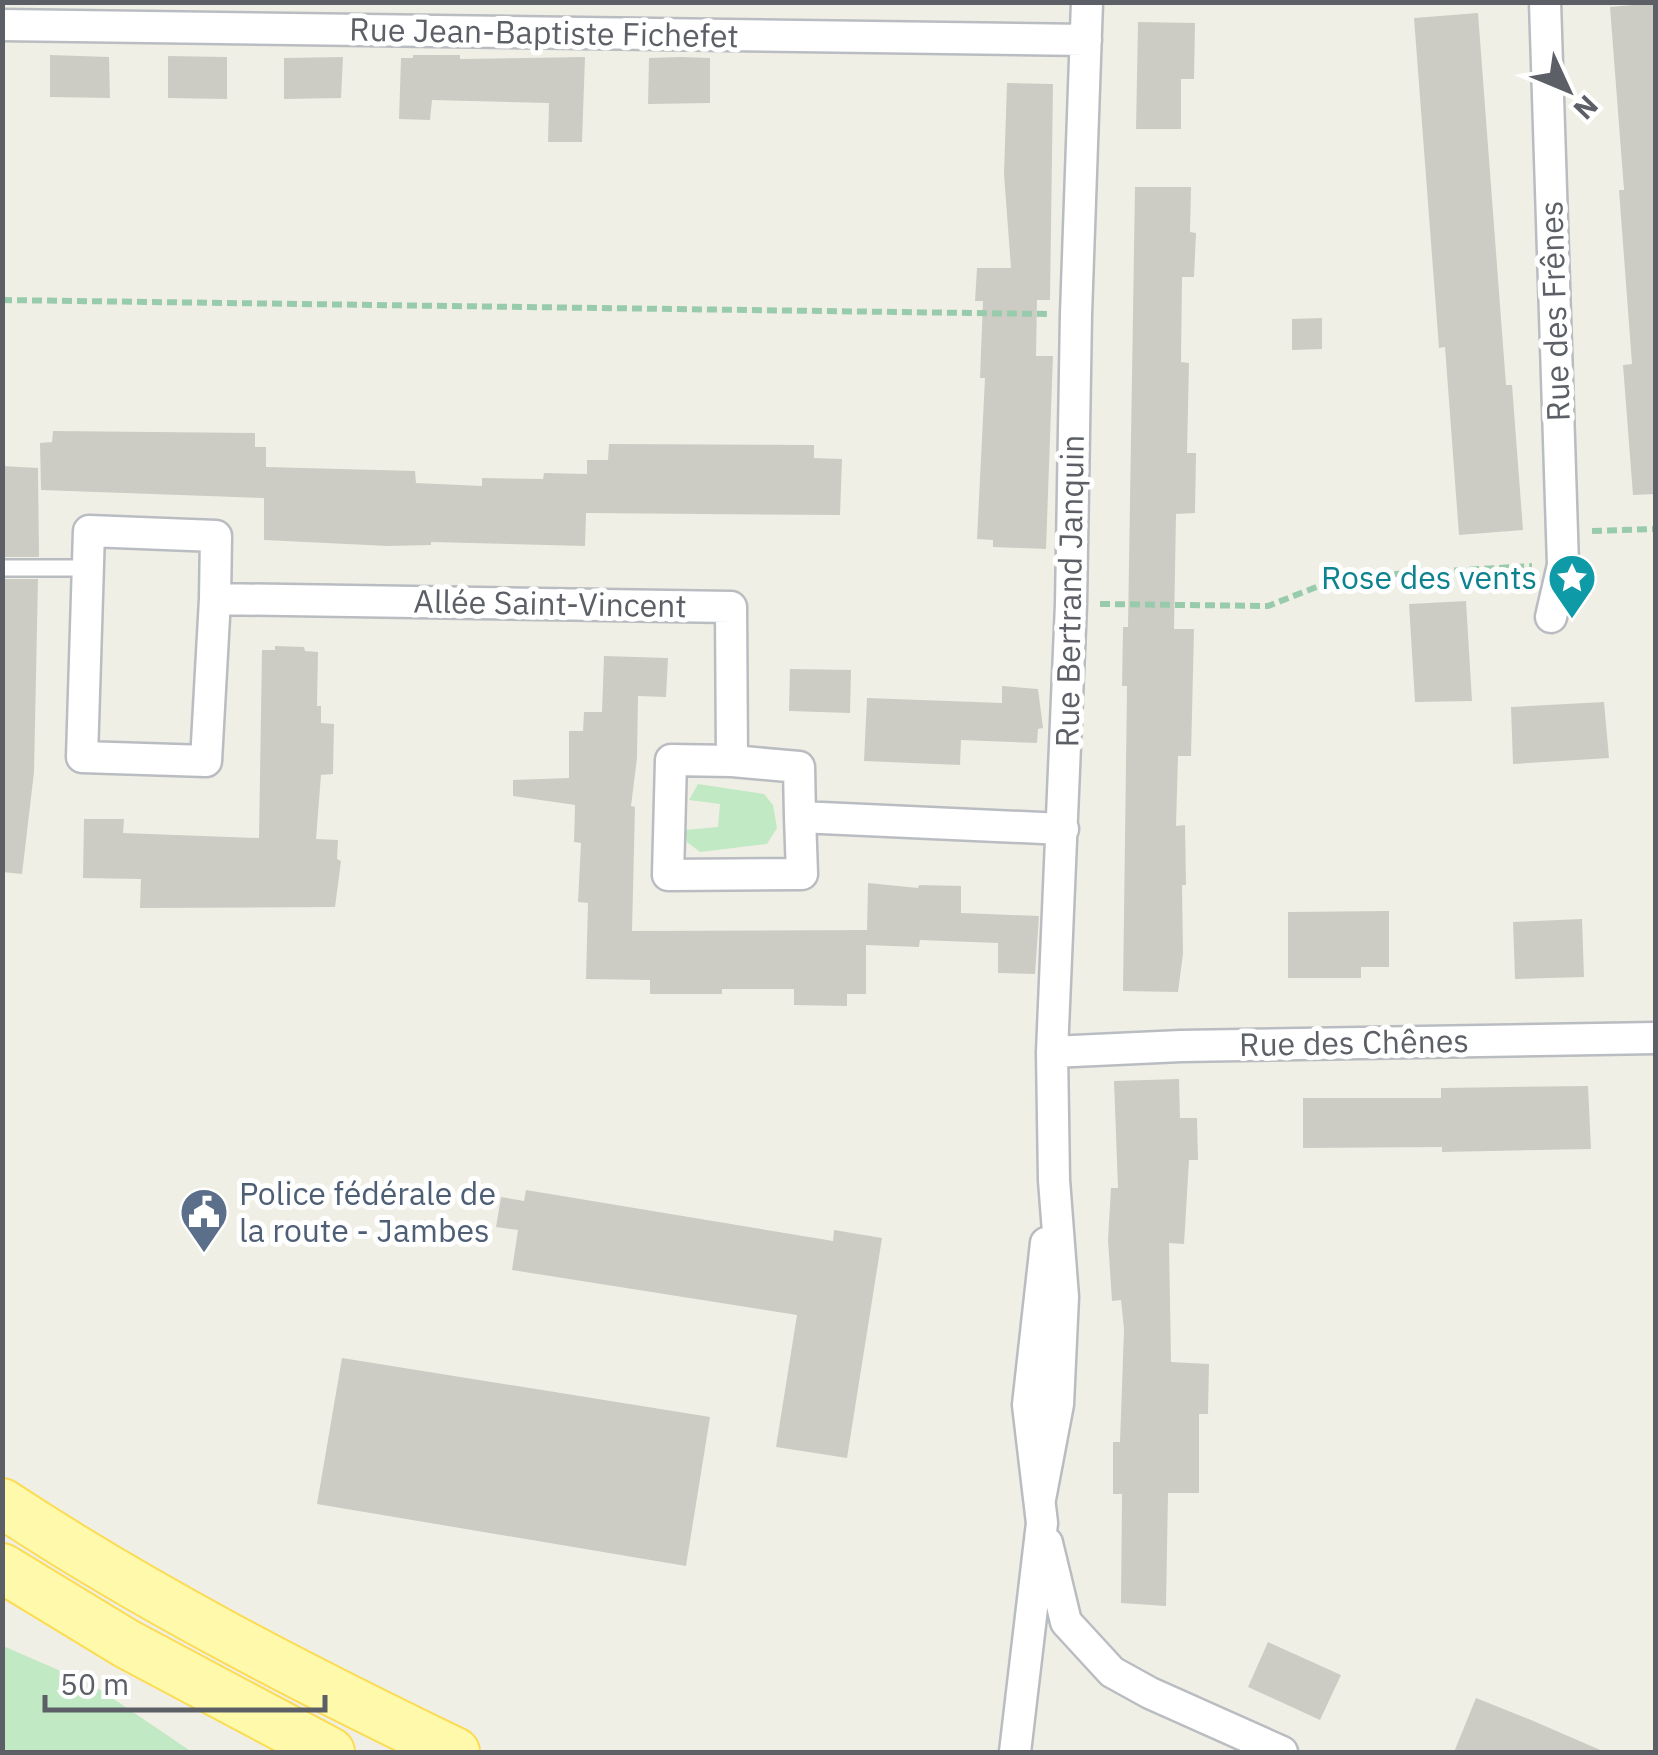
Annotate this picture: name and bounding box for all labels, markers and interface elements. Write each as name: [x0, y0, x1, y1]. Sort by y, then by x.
street label: Rue Jean-Baptiste Fichefet: [349, 8, 739, 56]
north arrow: [1518, 40, 1618, 140]
text: N: [1566, 88, 1607, 128]
street label: Rue des Frênes: [1529, 200, 1579, 422]
street label: Rue Bertrand Janquin: [1045, 434, 1093, 748]
place icon: Rose des vents: [1546, 552, 1598, 620]
place label: Rose des vents: [1321, 556, 1537, 598]
street label: Allée Saint-Vincent: [413, 580, 687, 626]
street label: Rue des Chênes: [1239, 1019, 1469, 1065]
place label: Police fédérale de la route - Jambes: [239, 1172, 496, 1251]
public building icon: Police fédérale de la route - Jambes: [178, 1186, 230, 1254]
scale bar: [45, 1650, 325, 1712]
text: 50 m: [60, 1664, 129, 1703]

